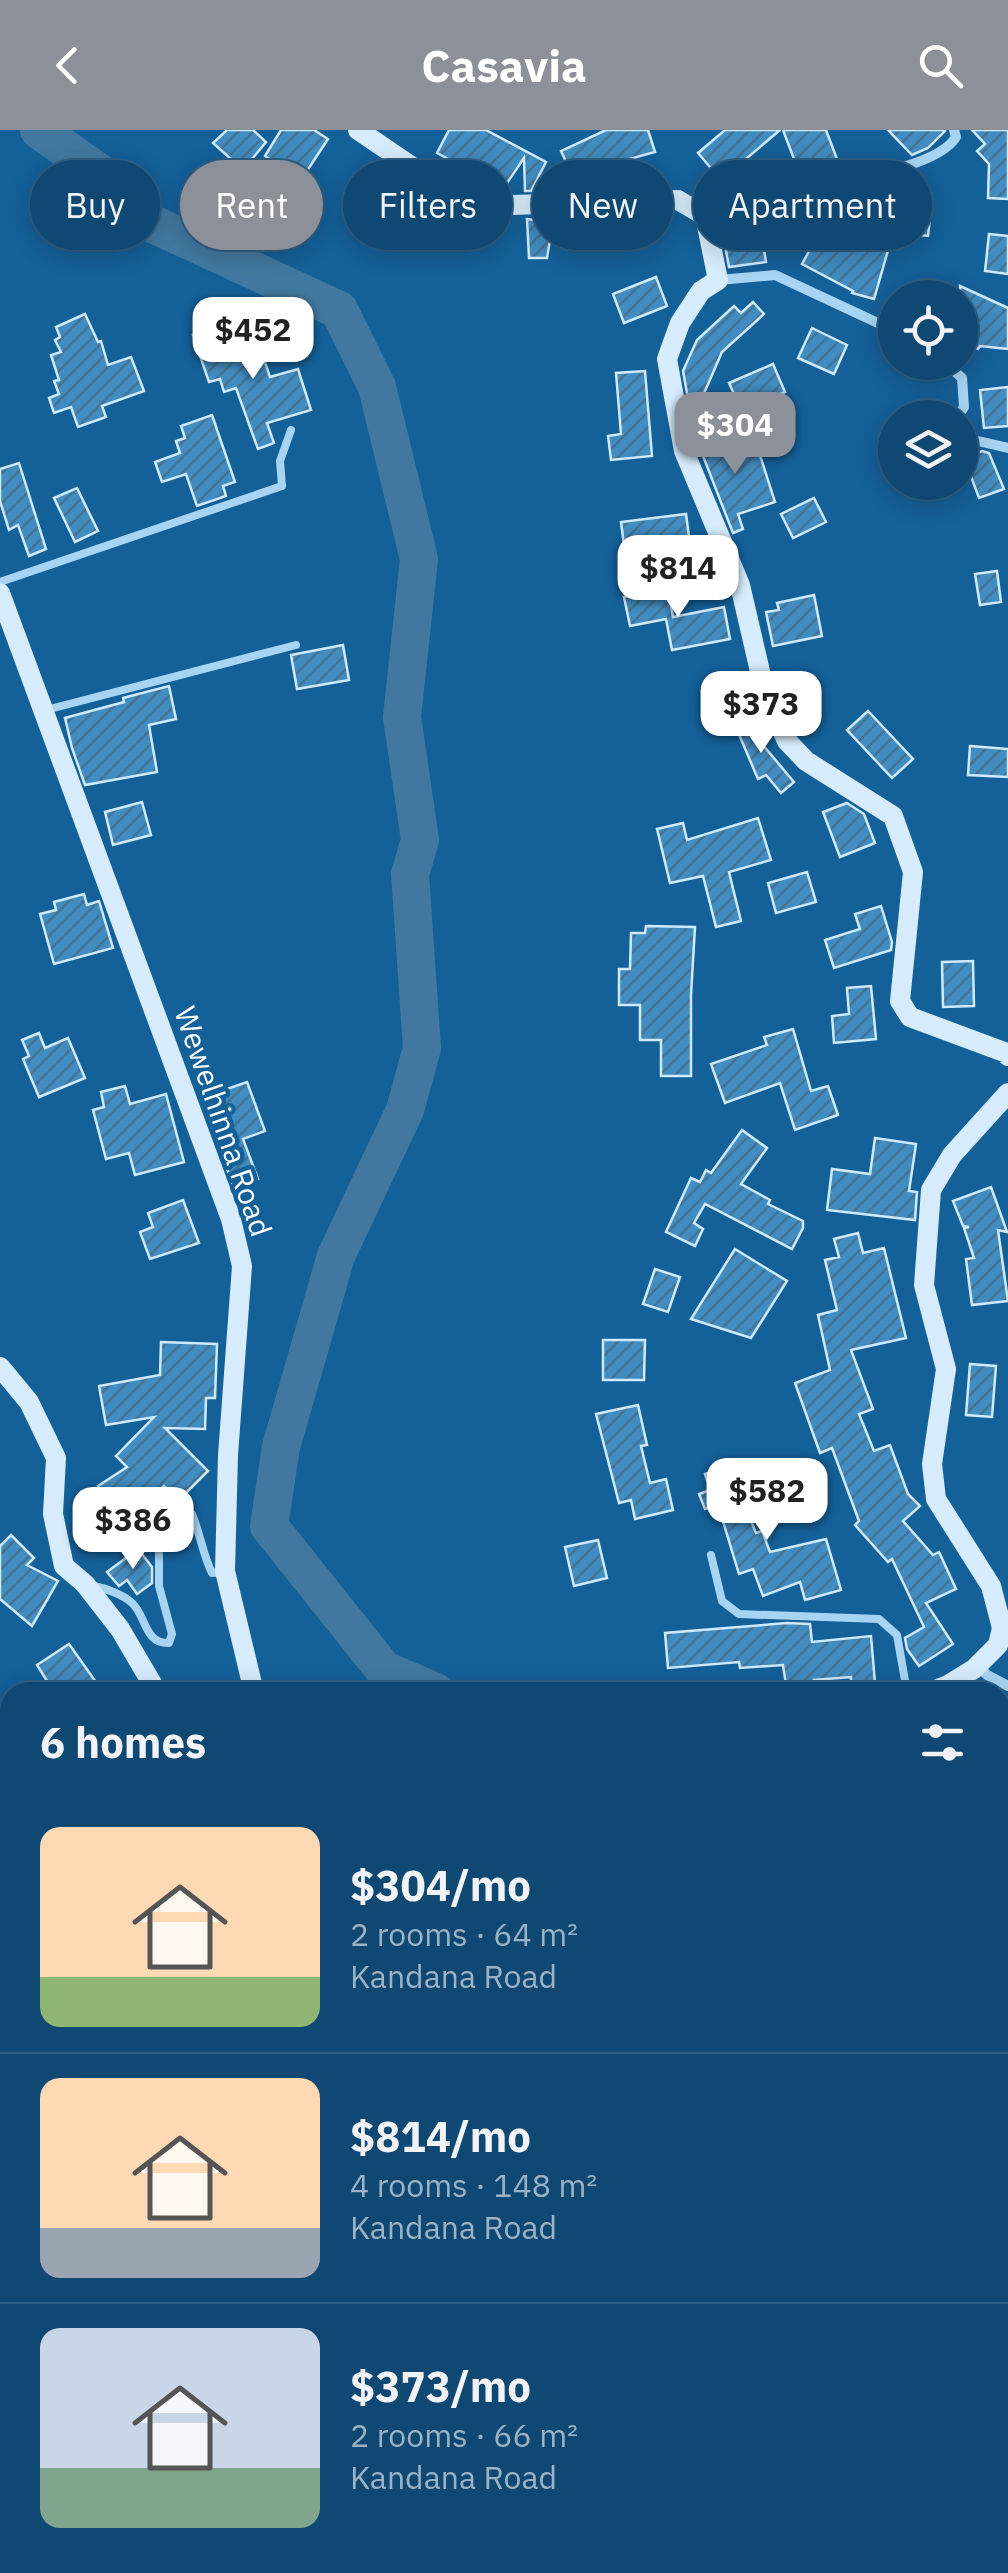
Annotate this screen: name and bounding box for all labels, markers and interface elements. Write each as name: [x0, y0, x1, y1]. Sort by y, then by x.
text: Casavia: [421, 36, 587, 94]
icon: back: [40, 38, 95, 93]
icon: search: [913, 38, 968, 93]
chip: Buy: [30, 160, 160, 250]
chip: Rent: [180, 160, 323, 250]
chip: Filters: [343, 160, 512, 250]
chip: New: [532, 160, 673, 250]
chip: Apartment: [693, 160, 932, 250]
map controls: [878, 280, 978, 500]
button: locate: [878, 280, 978, 380]
pin: $452: [194, 297, 312, 382]
text: $452: [215, 308, 291, 350]
pin: $304: [676, 392, 794, 477]
button: layers: [878, 400, 978, 500]
text: $304: [697, 403, 773, 445]
pin: $814: [619, 535, 737, 620]
text: $814: [640, 546, 716, 588]
pin: $373: [702, 671, 820, 756]
text: $373: [723, 682, 799, 724]
street label: Wewelhinna Road: [166, 1001, 282, 1241]
pin: $582: [708, 1458, 826, 1543]
text: $582: [729, 1469, 805, 1511]
pin: $386: [74, 1487, 192, 1572]
text: $386: [95, 1498, 171, 1540]
text: 6 homes: [40, 1715, 206, 1770]
icon: filters: [915, 1715, 970, 1770]
text: $304/mo: [350, 1858, 531, 1913]
icon: home: [120, 1867, 240, 1987]
text: 2 rooms · 64 m²: [350, 1913, 578, 1955]
text: Kandana Road: [350, 1955, 557, 1997]
text: $814/mo: [350, 2109, 531, 2164]
icon: home: [120, 2118, 240, 2238]
text: 4 rooms · 148 m²: [350, 2164, 597, 2206]
text: Kandana Road: [350, 2206, 557, 2248]
text: $373/mo: [350, 2359, 531, 2414]
icon: home: [120, 2368, 240, 2488]
text: 2 rooms · 66 m²: [350, 2414, 578, 2456]
text: Kandana Road: [350, 2456, 557, 2498]

